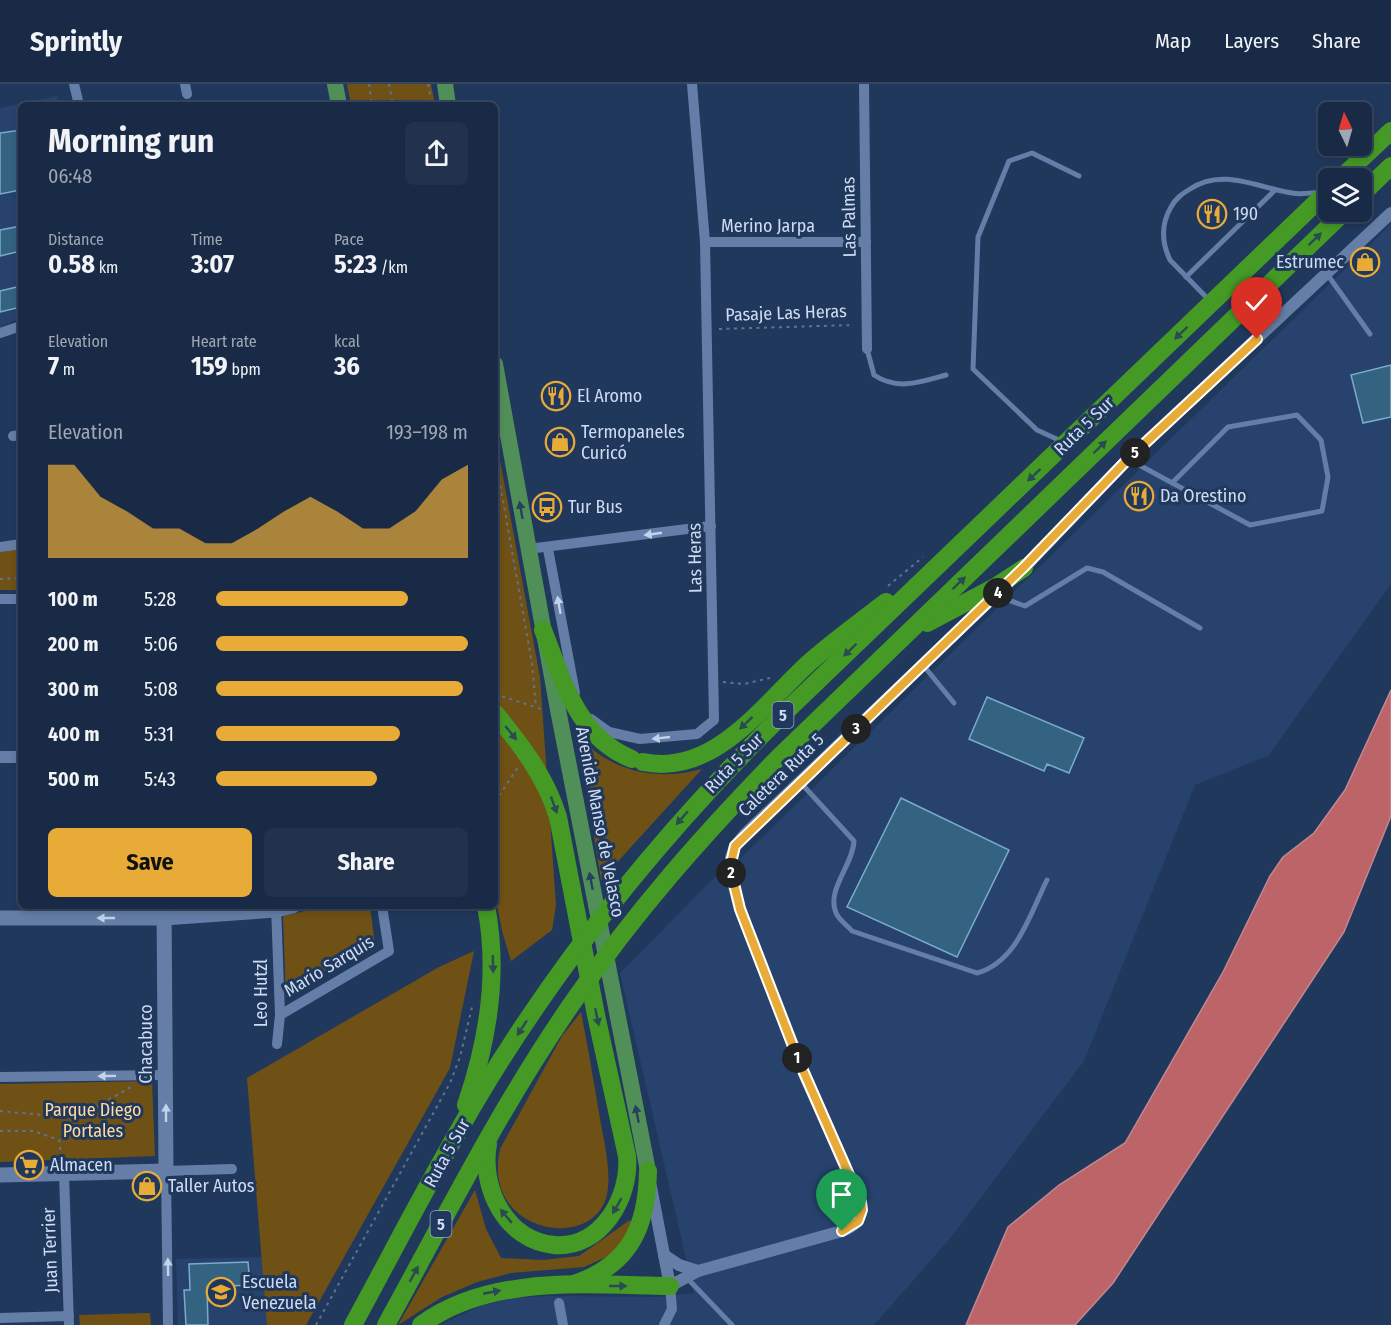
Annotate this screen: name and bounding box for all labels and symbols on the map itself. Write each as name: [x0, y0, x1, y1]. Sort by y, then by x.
north arrow: [1318, 102, 1372, 156]
street label: Las Palmas: [837, 176, 861, 257]
restaurant icon: 190: [1196, 198, 1228, 230]
place label: 190: [1233, 203, 1258, 225]
street label: Merino Jarpa: [721, 215, 815, 237]
one-way arrow: [1308, 232, 1322, 246]
shop icon: Estrumec: [1349, 246, 1381, 278]
place label: Estrumec: [1276, 251, 1344, 273]
pin: [1231, 277, 1282, 339]
street label: Pasaje Las Heras: [725, 300, 847, 326]
one-way arrow: [1174, 325, 1188, 339]
restaurant icon: El Aromo: [540, 380, 572, 412]
place label: El Aromo: [577, 385, 642, 407]
street label: Ruta 5 Sur: [1049, 391, 1119, 460]
place label: Termopaneles Curicó: [581, 421, 685, 464]
shop icon: Termopaneles Curicó: [544, 426, 576, 458]
pin: 5: [1120, 438, 1150, 468]
one-way arrow: [1092, 440, 1107, 454]
one-way arrow: [1026, 468, 1041, 482]
restaurant icon: Da Orestino: [1123, 480, 1155, 512]
place label: Da Orestino: [1160, 485, 1246, 507]
bus stop icon: Tur Bus: [531, 491, 563, 523]
place label: Tur Bus: [568, 496, 623, 518]
one-way arrow: [516, 500, 525, 519]
street label: Las Heras: [683, 522, 707, 593]
one-way arrow: [643, 530, 662, 539]
one-way arrow: [952, 576, 966, 590]
pin: 4: [983, 578, 1013, 608]
one-way arrow: [554, 596, 563, 615]
one-way arrow: [843, 643, 857, 657]
road number: 5: [772, 702, 794, 728]
pin: 3: [841, 714, 871, 744]
one-way arrow: [739, 716, 754, 729]
one-way arrow: [505, 725, 518, 741]
street label: Avenida Manso de Velasco: [571, 725, 629, 919]
street label: Ruta 5 Sur: [700, 728, 769, 798]
street label: Caletera Ruta 5: [734, 729, 828, 821]
one-way arrow: [651, 733, 670, 743]
one-way arrow: [549, 796, 559, 814]
one-way arrow: [676, 810, 689, 825]
pin: 2: [716, 858, 746, 888]
one-way arrow: [586, 872, 595, 891]
one-way arrow: [96, 913, 115, 923]
street label: Mario Sarquis: [280, 930, 378, 1001]
one-way arrow: [488, 954, 498, 973]
street label: Leo Hutzl: [250, 959, 272, 1027]
street label: Chacabuco: [135, 1004, 157, 1084]
one-way arrow: [593, 1007, 602, 1026]
one-way arrow: [517, 1020, 528, 1036]
pin: 1: [782, 1043, 812, 1073]
one-way arrow: [98, 1071, 117, 1081]
park label: Parque Diego Portales: [45, 1099, 141, 1142]
one-way arrow: [161, 1103, 171, 1122]
one-way arrow: [632, 1104, 641, 1123]
street label: Ruta 5 Sur: [419, 1114, 475, 1191]
supermarket icon: Almacen: [13, 1149, 45, 1181]
place label: Almacen: [50, 1154, 113, 1176]
pin: [816, 1169, 867, 1231]
shop icon: Taller Autos: [131, 1170, 163, 1202]
place label: Taller Autos: [168, 1175, 255, 1197]
one-way arrow: [612, 1198, 622, 1215]
street label: Juan Terrier: [37, 1206, 62, 1293]
one-way arrow: [499, 1208, 512, 1224]
road number: 5: [430, 1211, 452, 1237]
one-way arrow: [163, 1257, 172, 1276]
one-way arrow: [409, 1265, 419, 1282]
place label: Escuela Venezuela: [242, 1271, 317, 1314]
school or university icon: Escuela Venezuela: [205, 1276, 237, 1308]
one-way arrow: [609, 1281, 628, 1291]
one-way arrow: [483, 1287, 502, 1296]

